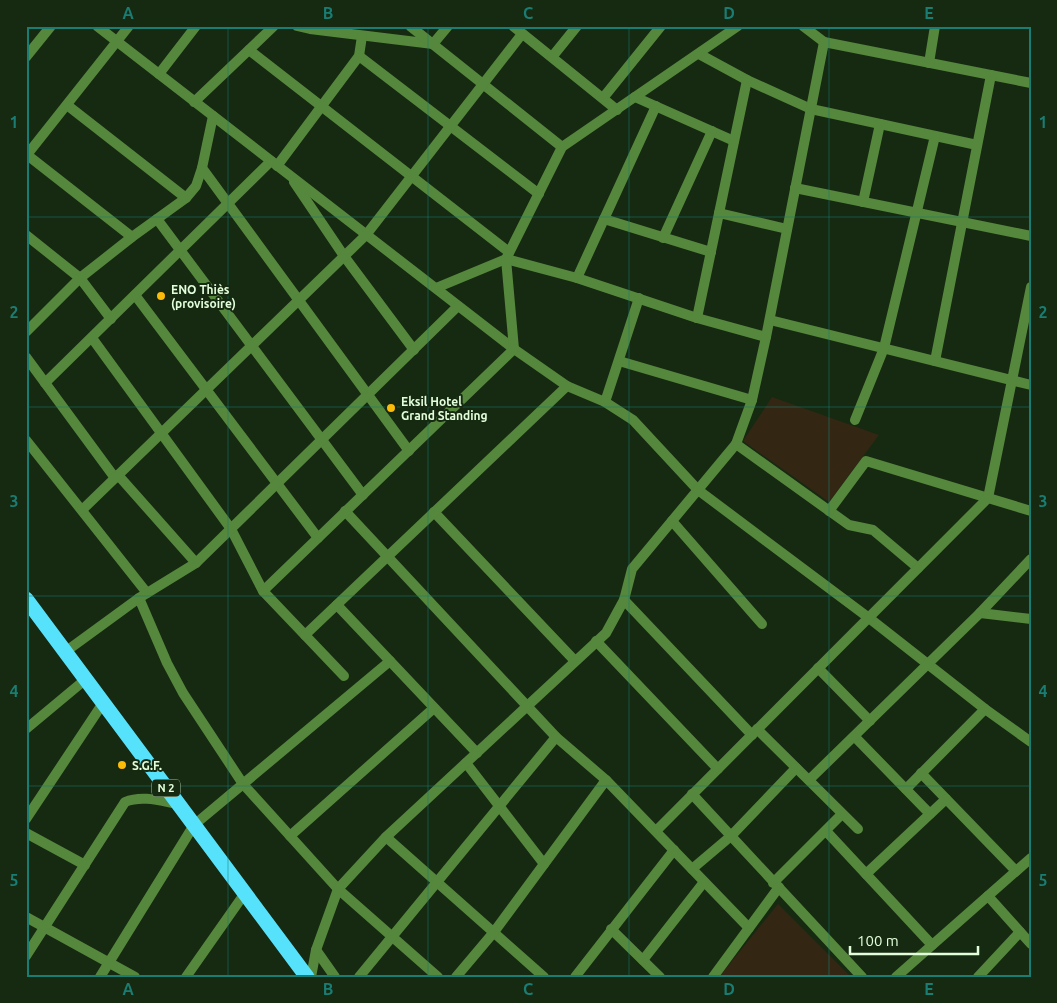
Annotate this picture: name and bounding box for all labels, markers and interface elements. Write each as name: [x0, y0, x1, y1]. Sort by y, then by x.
text: A: [122, 4, 134, 22]
text: B: [323, 4, 333, 22]
text: C: [523, 4, 533, 22]
text: D: [723, 4, 735, 22]
text: E: [924, 4, 934, 22]
text: 1: [9, 113, 19, 131]
text: 1: [1038, 113, 1048, 131]
place label: ENO Thiès (provisoire): [171, 283, 236, 311]
marker: ENO Thiès (provisoire): [155, 290, 167, 302]
text: 2: [9, 303, 19, 321]
text: 2: [1038, 303, 1048, 321]
place label: Eksil Hotel Grand Standing: [401, 395, 488, 422]
marker: Eksil Hotel Grand Standing: [385, 402, 397, 414]
text: 3: [9, 492, 19, 510]
text: 3: [1038, 492, 1048, 510]
text: 4: [9, 682, 19, 700]
text: 4: [1038, 682, 1048, 700]
marker: S.G.F.: [116, 759, 128, 771]
place label: S.G.F.: [132, 759, 162, 772]
road number: N 2: [152, 780, 180, 796]
text: 5: [9, 871, 19, 889]
text: 5: [1038, 871, 1048, 889]
scale bar: [850, 923, 977, 955]
text: 100 m: [857, 932, 899, 949]
text: A: [122, 980, 134, 998]
text: B: [323, 980, 333, 998]
text: C: [523, 980, 533, 998]
text: D: [723, 980, 735, 998]
text: E: [924, 980, 934, 998]

